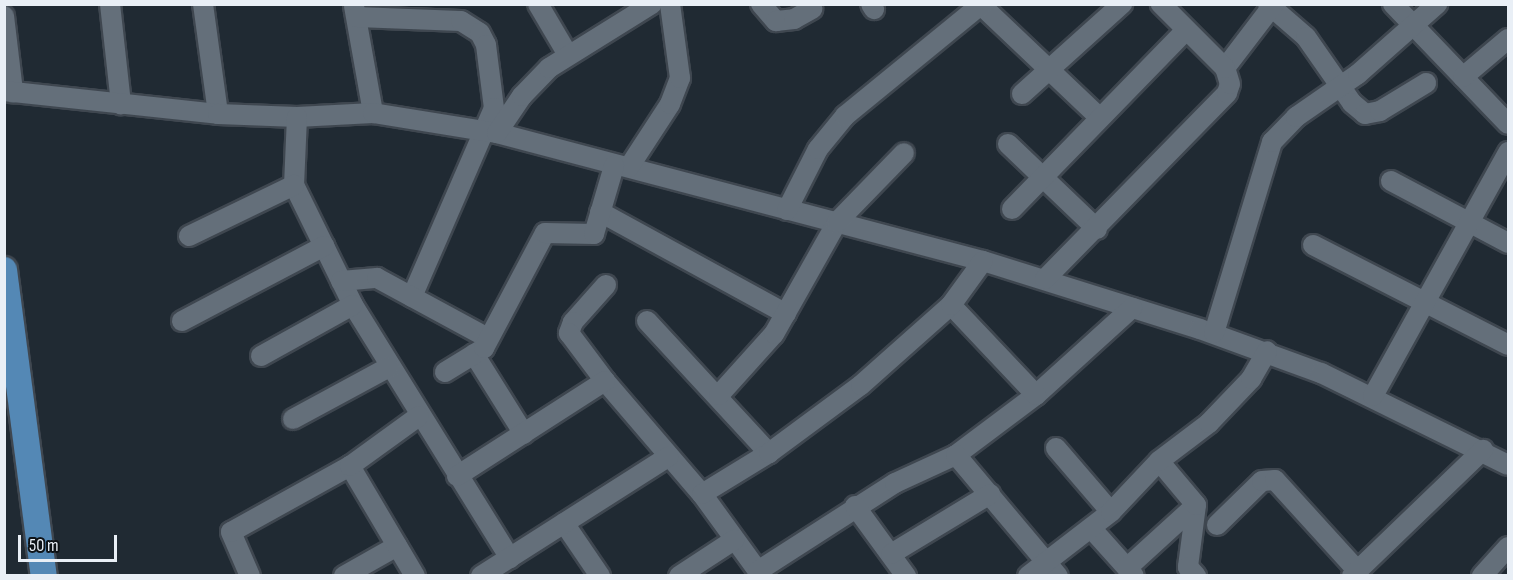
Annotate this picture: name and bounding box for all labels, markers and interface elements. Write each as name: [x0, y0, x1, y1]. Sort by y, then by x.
scale bar: [21, 523, 120, 561]
text: 50 m: [29, 535, 59, 556]

